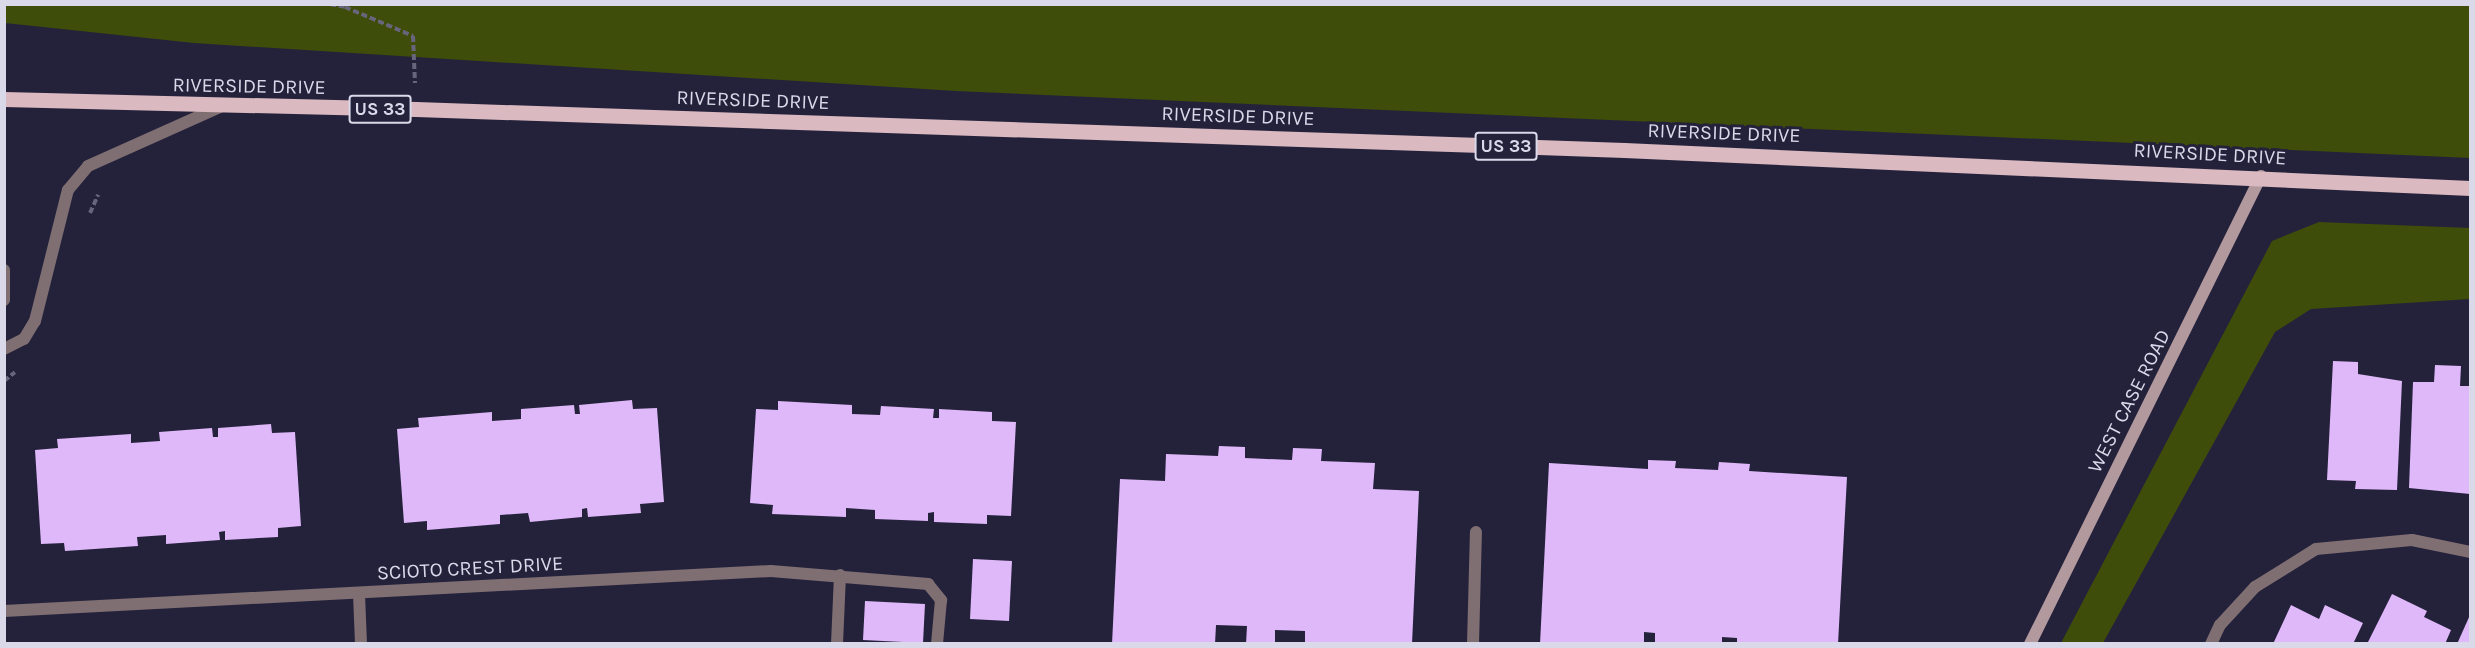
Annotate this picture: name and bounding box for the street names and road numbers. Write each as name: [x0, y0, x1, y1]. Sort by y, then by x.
street label: RIVERSIDE DRIVE: [172, 73, 326, 99]
street label: RIVERSIDE DRIVE: [676, 85, 830, 115]
road number: US 33: [348, 94, 412, 124]
street label: RIVERSIDE DRIVE: [1161, 101, 1315, 131]
street label: RIVERSIDE DRIVE: [1647, 118, 1801, 148]
road number: US 33: [1474, 131, 1538, 161]
street label: RIVERSIDE DRIVE: [2133, 138, 2287, 170]
street label: WEST CASE ROAD: [2083, 325, 2175, 477]
street label: SCIOTO CREST DRIVE: [376, 551, 564, 585]

